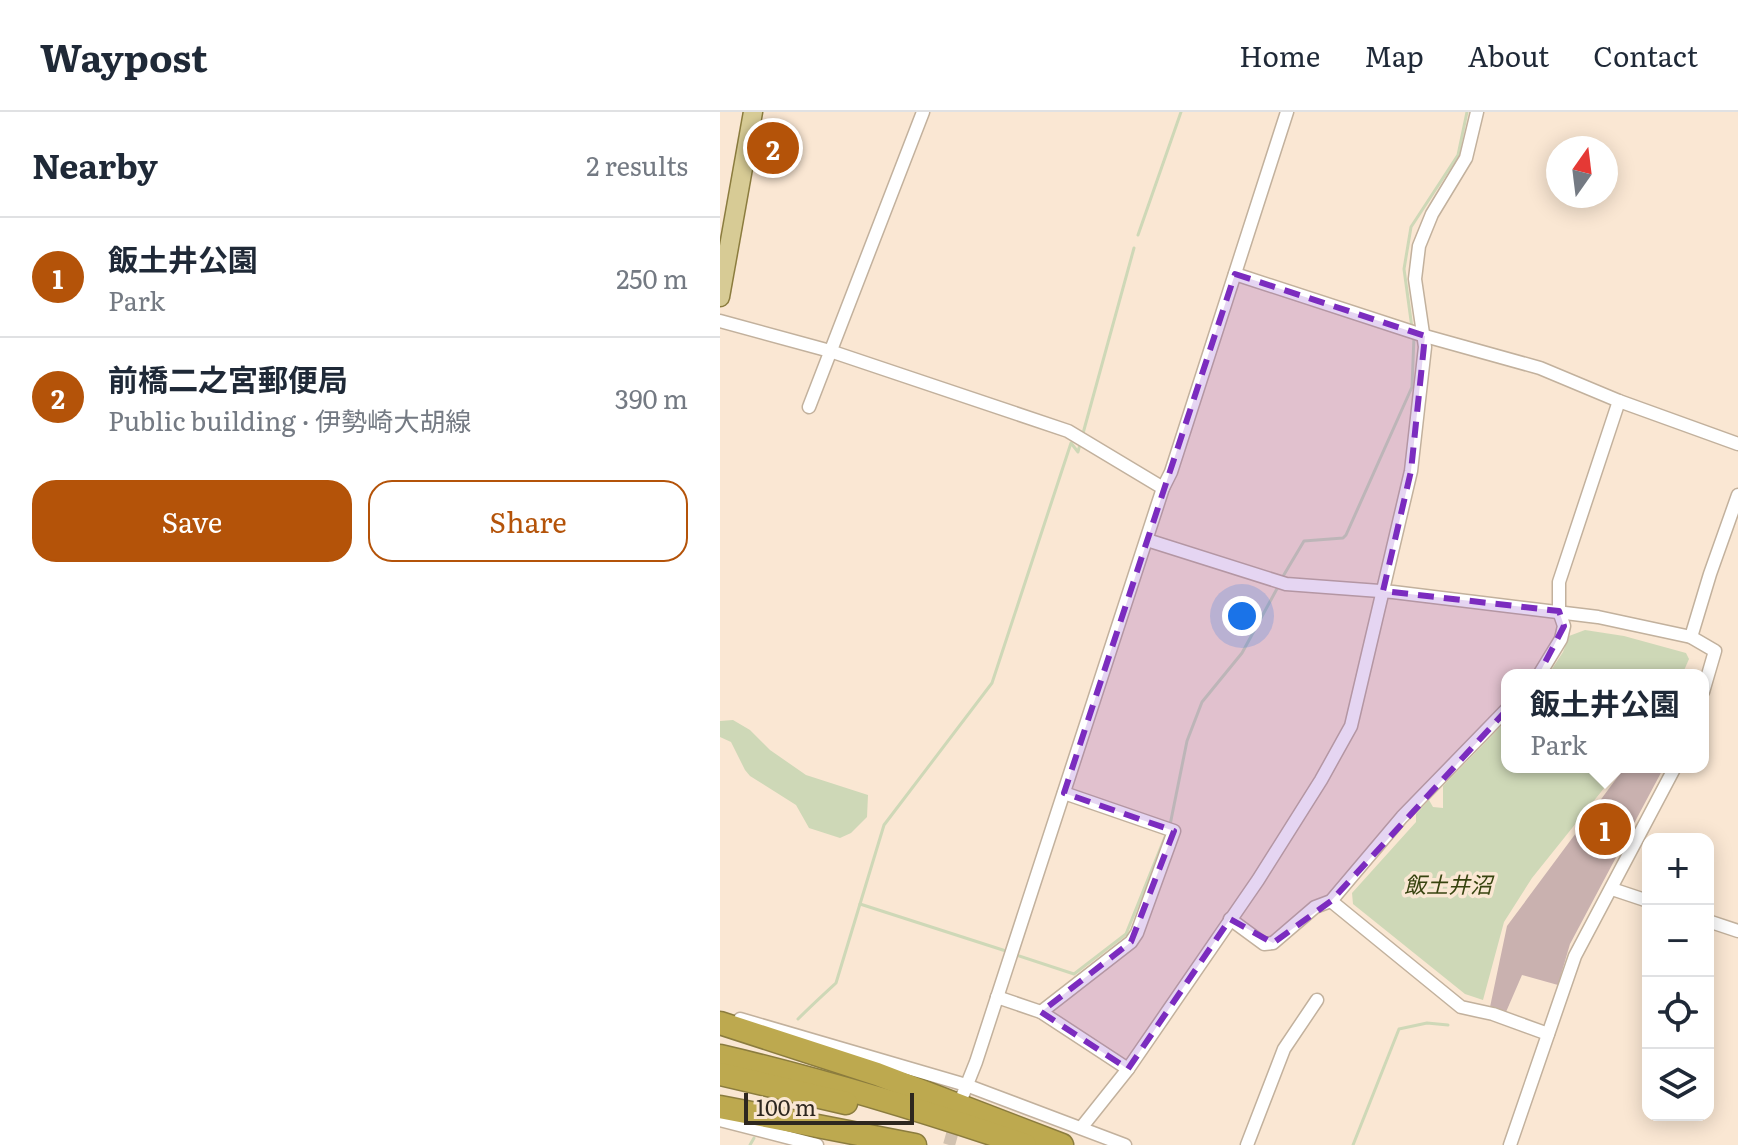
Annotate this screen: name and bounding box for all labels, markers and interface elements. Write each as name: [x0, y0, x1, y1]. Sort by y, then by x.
text: Waypost: [40, 27, 208, 84]
text: Home: [1239, 34, 1320, 76]
text: Map: [1364, 34, 1424, 76]
text: About: [1468, 34, 1549, 76]
text: Contact: [1593, 34, 1698, 76]
pin: 2: [747, 118, 799, 178]
north arrow: [1546, 136, 1618, 208]
text: Nearby: [32, 139, 158, 189]
text: 2 results: [586, 145, 688, 184]
text: 飯土井公園: [108, 236, 258, 280]
text: 1: [53, 258, 63, 297]
text: 250 m: [616, 258, 688, 297]
text: Park: [108, 280, 165, 319]
text: 前橋二之宮郵便局: [108, 356, 348, 400]
text: 2: [51, 378, 65, 417]
text: 390 m: [615, 378, 688, 417]
text: Public building · 伊勢崎大胡線: [108, 400, 471, 439]
button: Save: [32, 480, 352, 562]
button: Share: [368, 480, 688, 562]
your location: [1222, 596, 1262, 636]
popup: [1501, 669, 1709, 773]
text: 飯土井公園: [1530, 680, 1680, 724]
text: Park: [1530, 724, 1587, 763]
pin: 1: [1579, 799, 1631, 859]
map controls: [1642, 833, 1714, 1121]
button: +: [1642, 833, 1714, 905]
water label: 飯土井沼: [1404, 867, 1495, 900]
button: −: [1642, 905, 1714, 977]
button: locate: [1642, 977, 1714, 1049]
button: layers: [1642, 1049, 1714, 1121]
scale bar: [744, 1089, 914, 1125]
text: 100 m: [756, 1090, 816, 1123]

